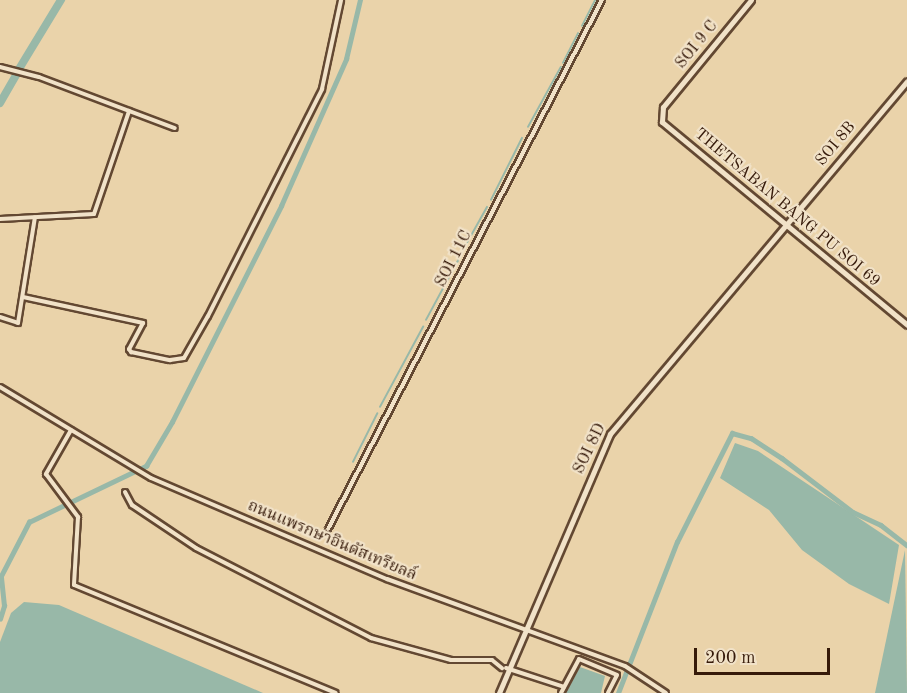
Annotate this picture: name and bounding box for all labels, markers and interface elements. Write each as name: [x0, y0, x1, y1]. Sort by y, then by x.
street label: SOI 9 C: [672, 17, 722, 73]
street label: SOI 8B: [812, 118, 860, 170]
street label: THETSABAN BANG PU SOI 69: [690, 125, 884, 291]
street label: SOI 11C: [432, 227, 476, 291]
street label: SOI 8D: [570, 421, 610, 477]
street label: ถนนแพรกษาอินดัสเทรียลล์: [245, 497, 419, 585]
scale bar: [697, 636, 834, 674]
text: 200 m: [705, 649, 756, 667]

